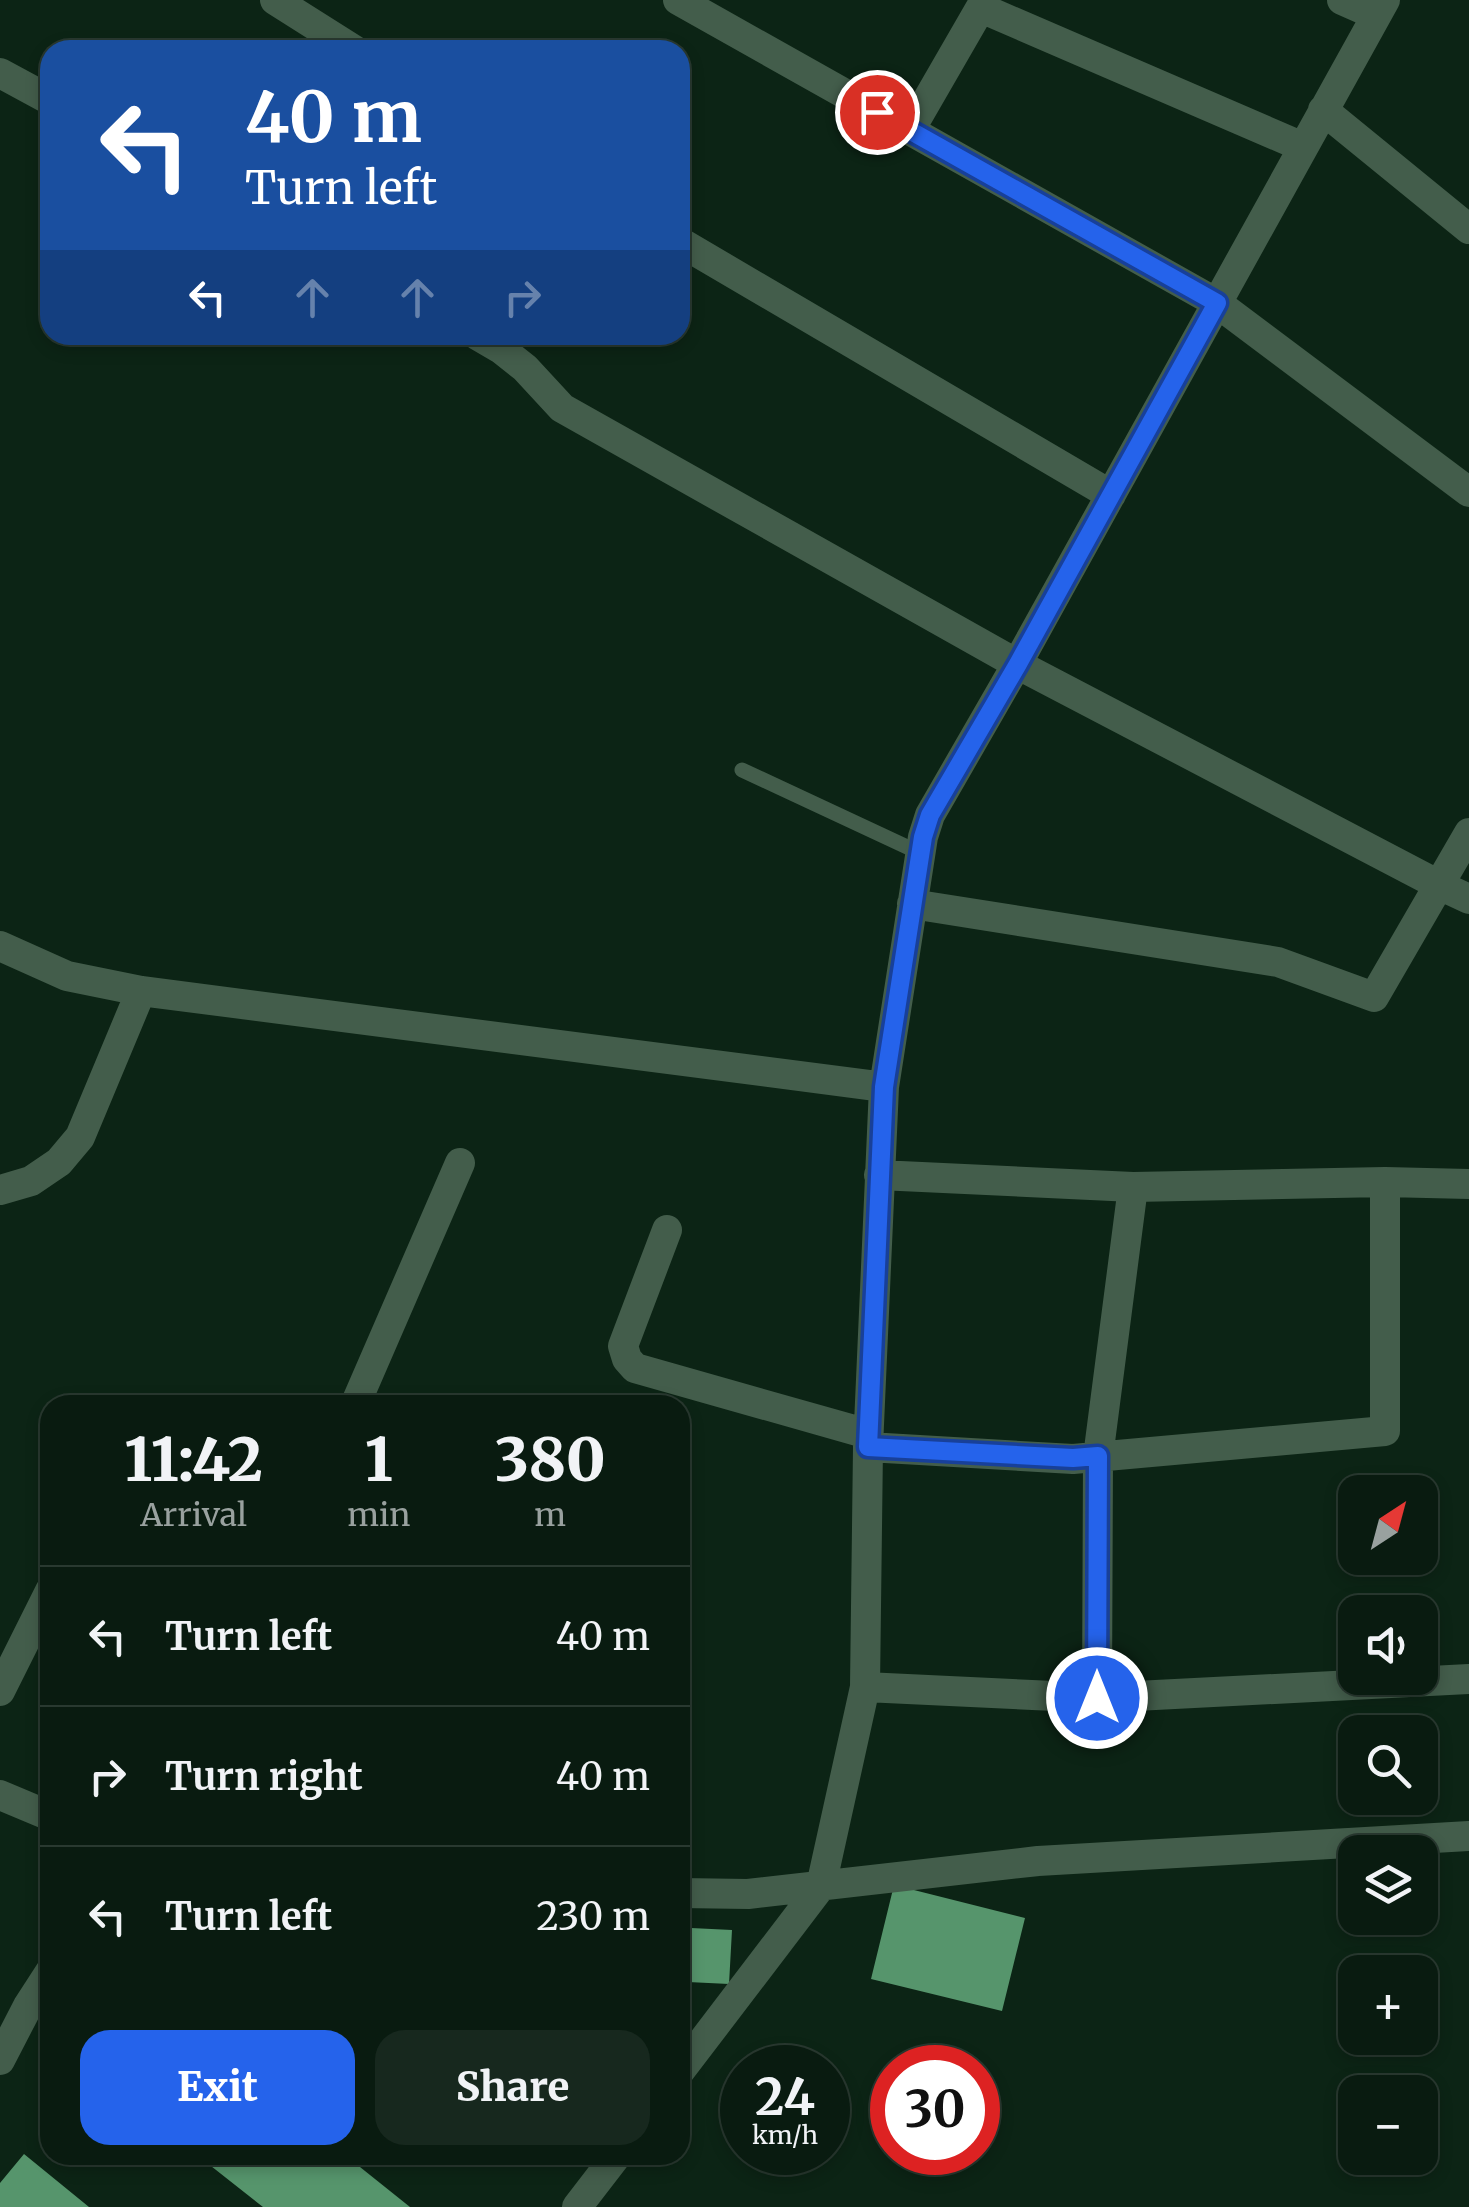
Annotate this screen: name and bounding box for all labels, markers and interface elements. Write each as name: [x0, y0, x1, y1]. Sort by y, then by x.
pin: [835, 70, 920, 155]
text: 40 m: [245, 73, 422, 161]
icon: left: [80, 80, 210, 210]
icon: arrive: [850, 85, 905, 140]
text: Turn left: [245, 160, 437, 216]
icon: left: [180, 270, 235, 325]
icon: ahead: [285, 270, 340, 325]
icon: ahead: [390, 270, 445, 325]
icon: right: [495, 270, 550, 325]
text: 11:42: [124, 1422, 263, 1497]
text: 1: [365, 1422, 393, 1497]
text: 380: [495, 1422, 606, 1497]
north arrow: [1338, 1475, 1438, 1575]
map controls: [1338, 1475, 1438, 2175]
text: Arrival: [140, 1495, 247, 1535]
text: min: [347, 1495, 411, 1535]
text: m: [534, 1495, 566, 1535]
button: sound: [1338, 1595, 1438, 1695]
icon: left: [80, 1609, 135, 1664]
text: Turn left: [165, 1613, 332, 1660]
text: 40 m: [556, 1613, 650, 1660]
position arrow: [1045, 1646, 1149, 1750]
button: search: [1338, 1715, 1438, 1815]
icon: right: [80, 1749, 135, 1804]
text: Turn right: [165, 1753, 363, 1800]
text: 40 m: [556, 1753, 650, 1800]
button: layers: [1338, 1835, 1438, 1935]
icon: left: [80, 1889, 135, 1944]
text: Turn left: [165, 1893, 332, 1940]
text: 230 m: [536, 1893, 650, 1940]
button: +: [1338, 1955, 1438, 2055]
button: Exit: [80, 2030, 355, 2145]
button: Share: [375, 2030, 650, 2145]
speed limit sign: 30: [870, 2045, 1000, 2175]
text: 24: [755, 2066, 815, 2129]
button: −: [1338, 2075, 1438, 2175]
text: km/h: [752, 2119, 818, 2151]

